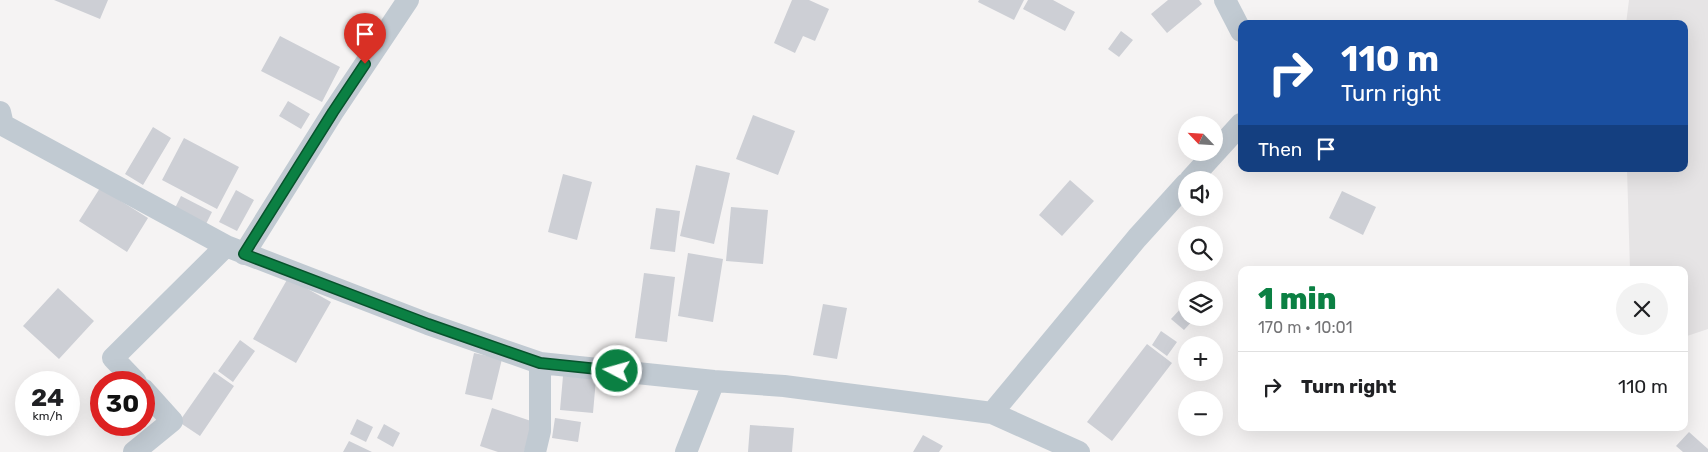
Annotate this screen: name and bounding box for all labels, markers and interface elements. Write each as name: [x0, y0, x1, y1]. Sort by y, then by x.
pin: [344, 13, 386, 64]
icon: arrive: [351, 20, 379, 48]
text: 110 m: [1341, 38, 1439, 80]
icon: right: [1258, 40, 1323, 105]
text: Turn right: [1341, 80, 1441, 107]
north arrow: [1178, 116, 1222, 161]
map controls: [1178, 116, 1223, 436]
icon: arrive: [1312, 135, 1340, 163]
text: Then: [1258, 138, 1302, 161]
button: sound: [1178, 171, 1223, 216]
button: search: [1178, 226, 1223, 271]
button: layers: [1178, 281, 1223, 326]
text: 1 min: [1258, 281, 1336, 317]
button: close: [1616, 283, 1668, 335]
text: 170 m · 10:01: [1258, 318, 1353, 337]
button: +: [1178, 336, 1223, 381]
position arrow: [590, 344, 642, 396]
speed limit sign: 30: [90, 371, 155, 436]
icon: right: [1258, 373, 1286, 401]
text: Turn right: [1301, 375, 1396, 398]
text: 110 m: [1618, 375, 1668, 398]
text: 24: [31, 383, 64, 412]
button: −: [1178, 391, 1223, 436]
text: km/h: [33, 409, 62, 423]

